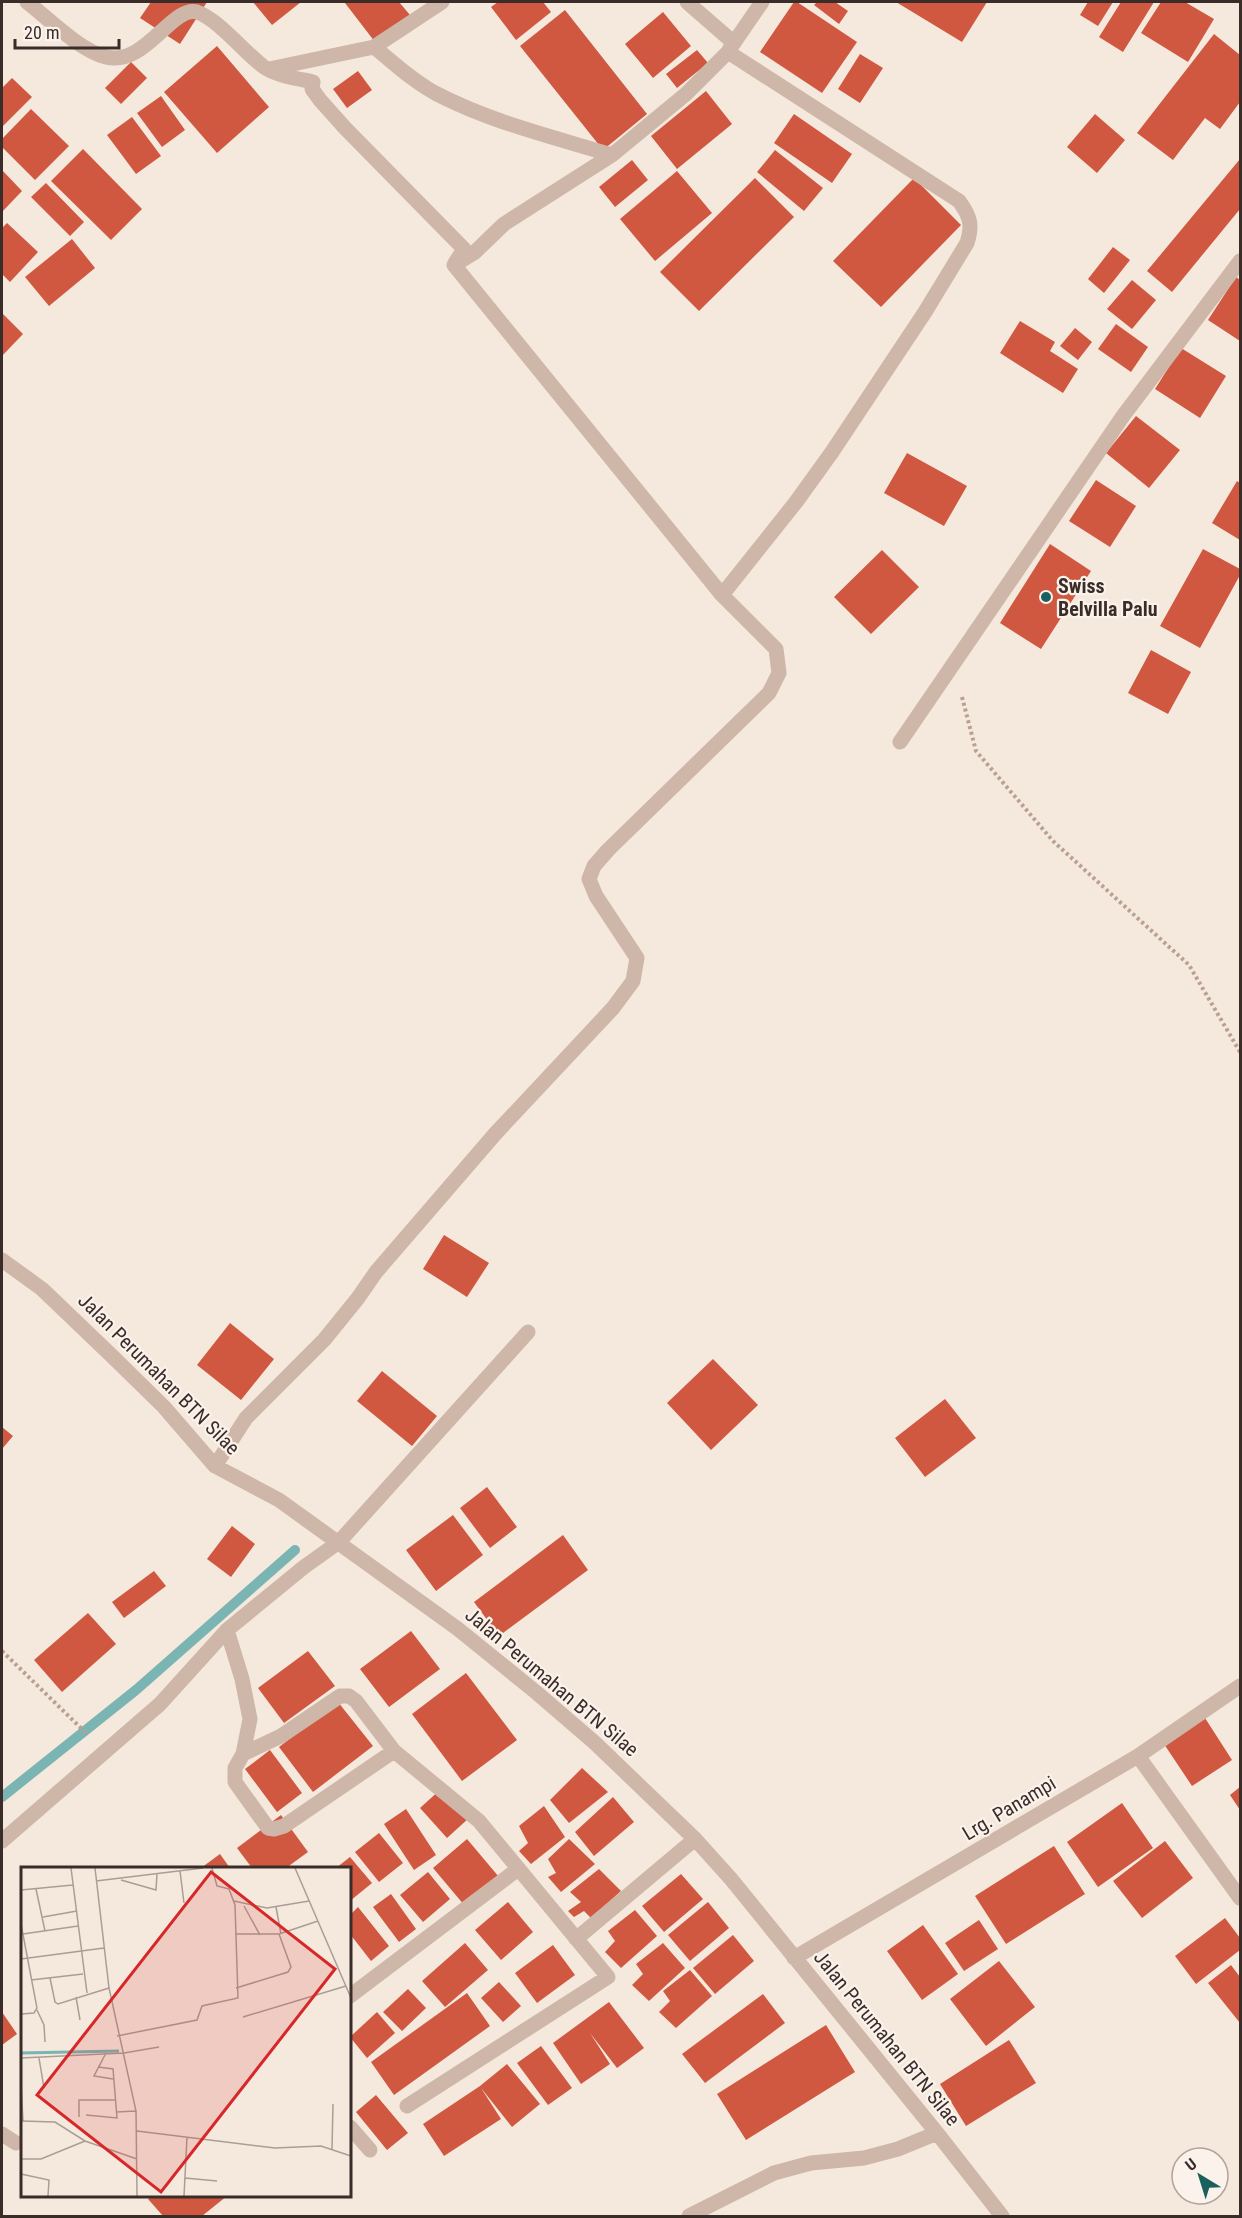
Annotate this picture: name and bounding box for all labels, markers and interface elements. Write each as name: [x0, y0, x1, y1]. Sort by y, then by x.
scale bar: [15, 12, 118, 50]
text: 20 m: [24, 22, 59, 43]
place label: Swiss Belvilla Palu: [1058, 574, 1158, 621]
marker: Swiss Belvilla Palu: [1039, 590, 1053, 604]
street label: Jalan Perumahan BTN Silae: [73, 1288, 245, 1460]
street label: Jalan Perumahan BTN Silae: [461, 1603, 643, 1761]
street label: Lrg. Panampi: [958, 1771, 1060, 1845]
inset map: [21, 1867, 351, 2197]
street label: Jalan Perumahan BTN Silae: [809, 1946, 965, 2130]
north arrow: [1170, 2146, 1230, 2206]
text: U: [1182, 2154, 1201, 2175]

